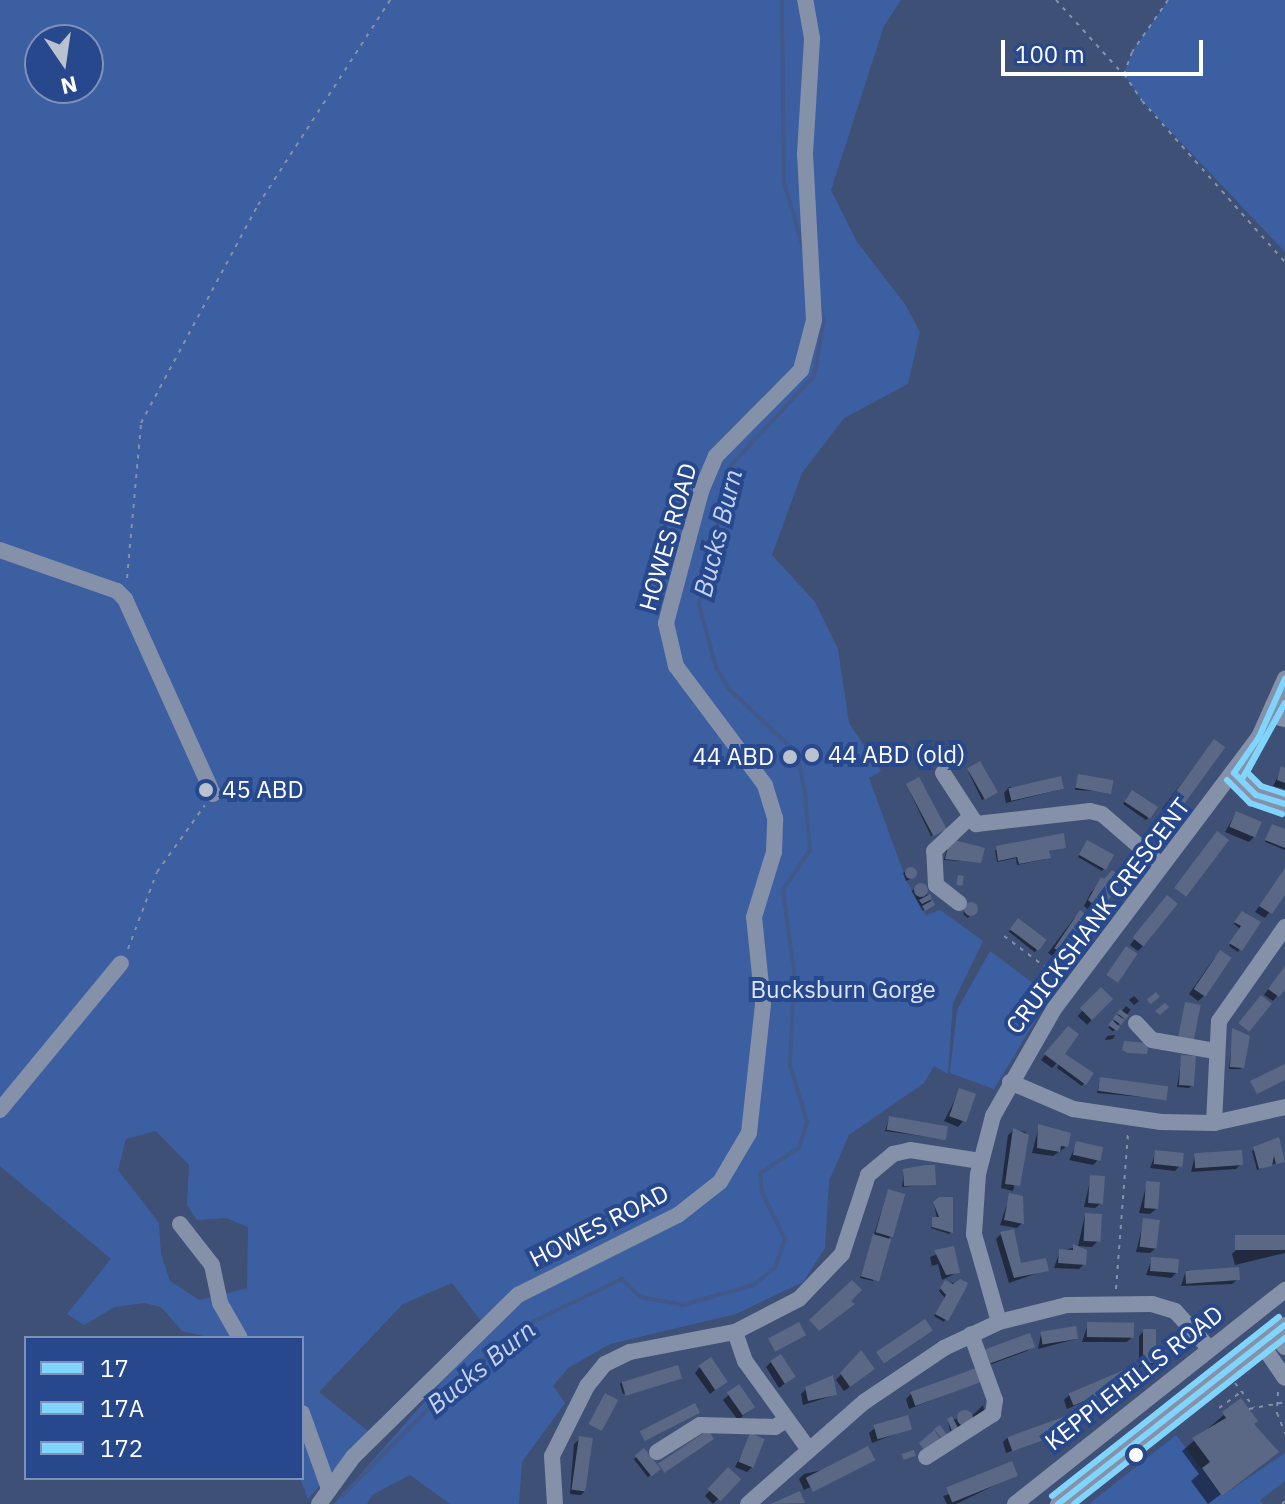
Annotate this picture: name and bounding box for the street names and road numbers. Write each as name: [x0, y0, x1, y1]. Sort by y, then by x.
street label: HOWES ROAD: [633, 460, 703, 614]
street label: CRUICKSHANK CRESCENT: [1000, 792, 1196, 1040]
street label: HOWES ROAD: [525, 1179, 673, 1273]
street label: KEPPLEHILLS ROAD: [1039, 1300, 1229, 1456]

